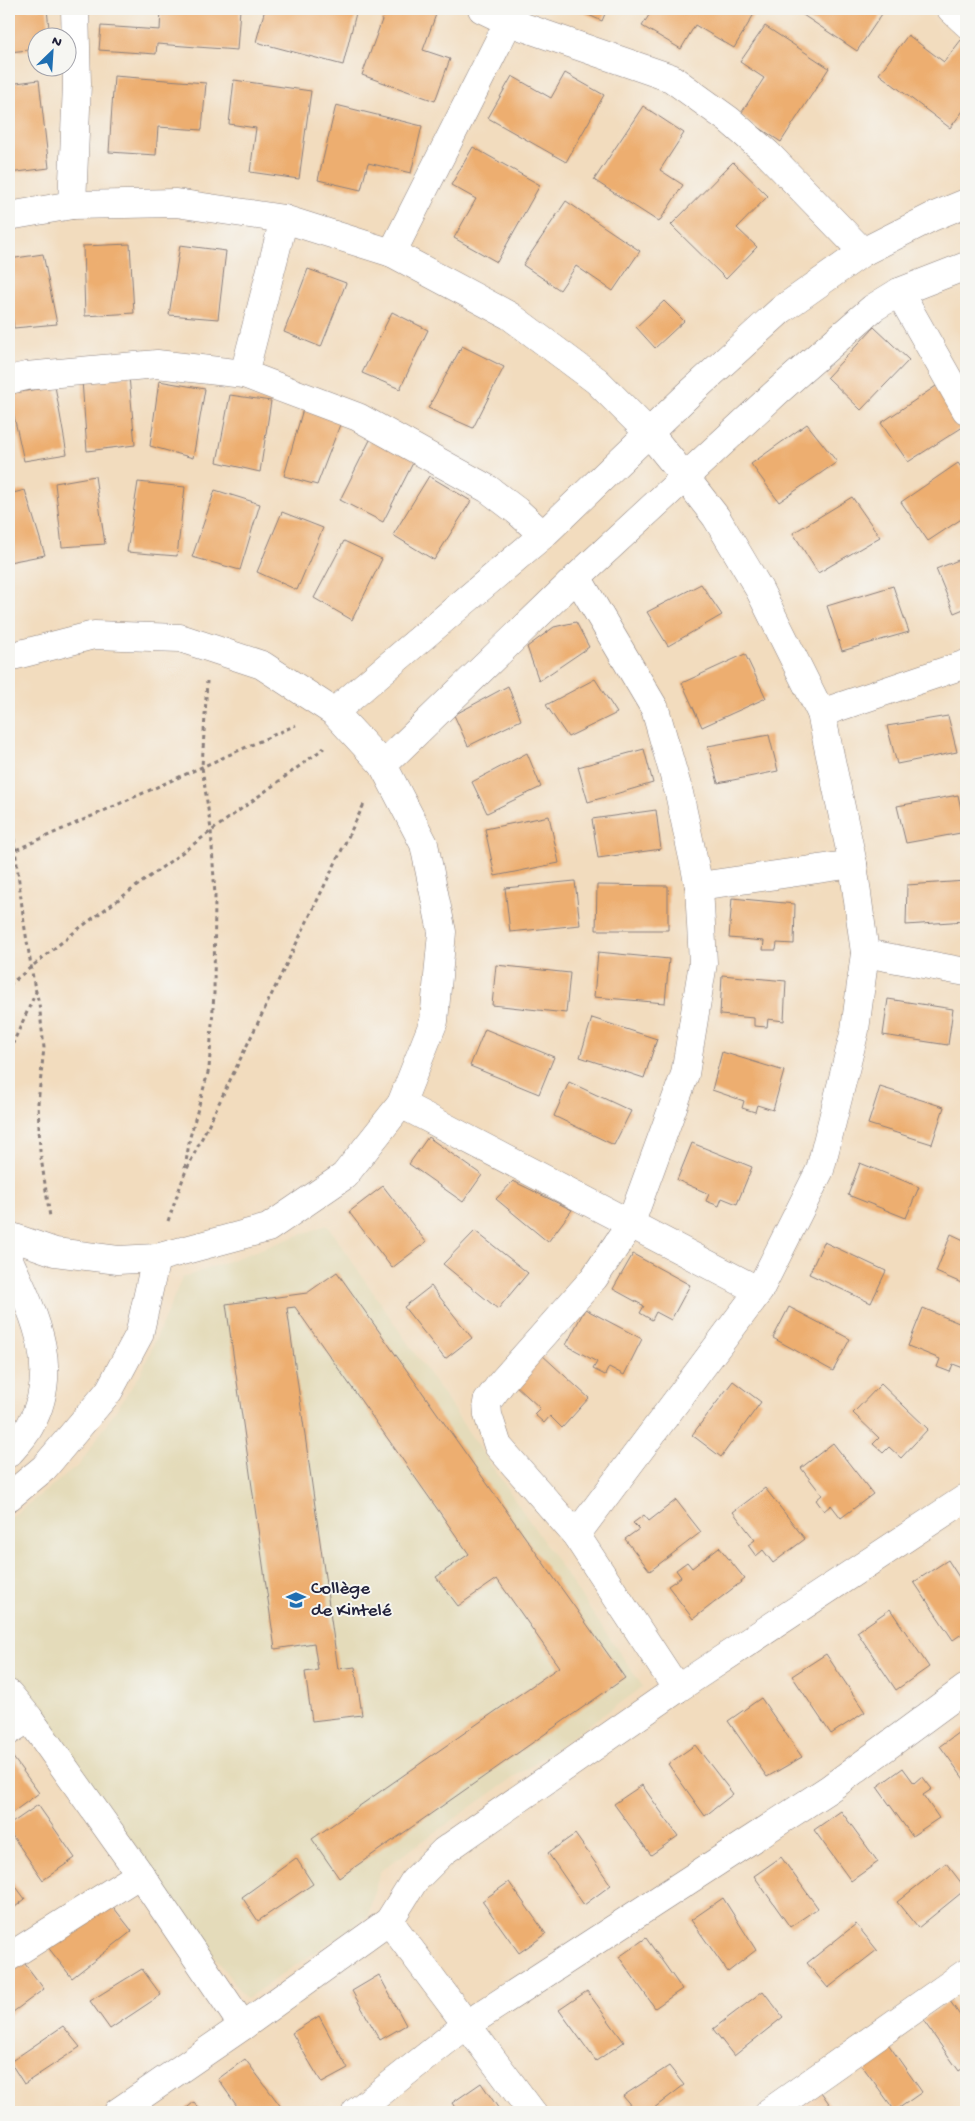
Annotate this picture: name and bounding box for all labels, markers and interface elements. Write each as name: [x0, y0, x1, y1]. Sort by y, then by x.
north arrow: [28, 28, 78, 78]
text: N: [49, 33, 64, 52]
place label: Collège de Kintelé: [311, 1578, 392, 1623]
school or university icon: Collège de Kintelé: [285, 1589, 307, 1611]

